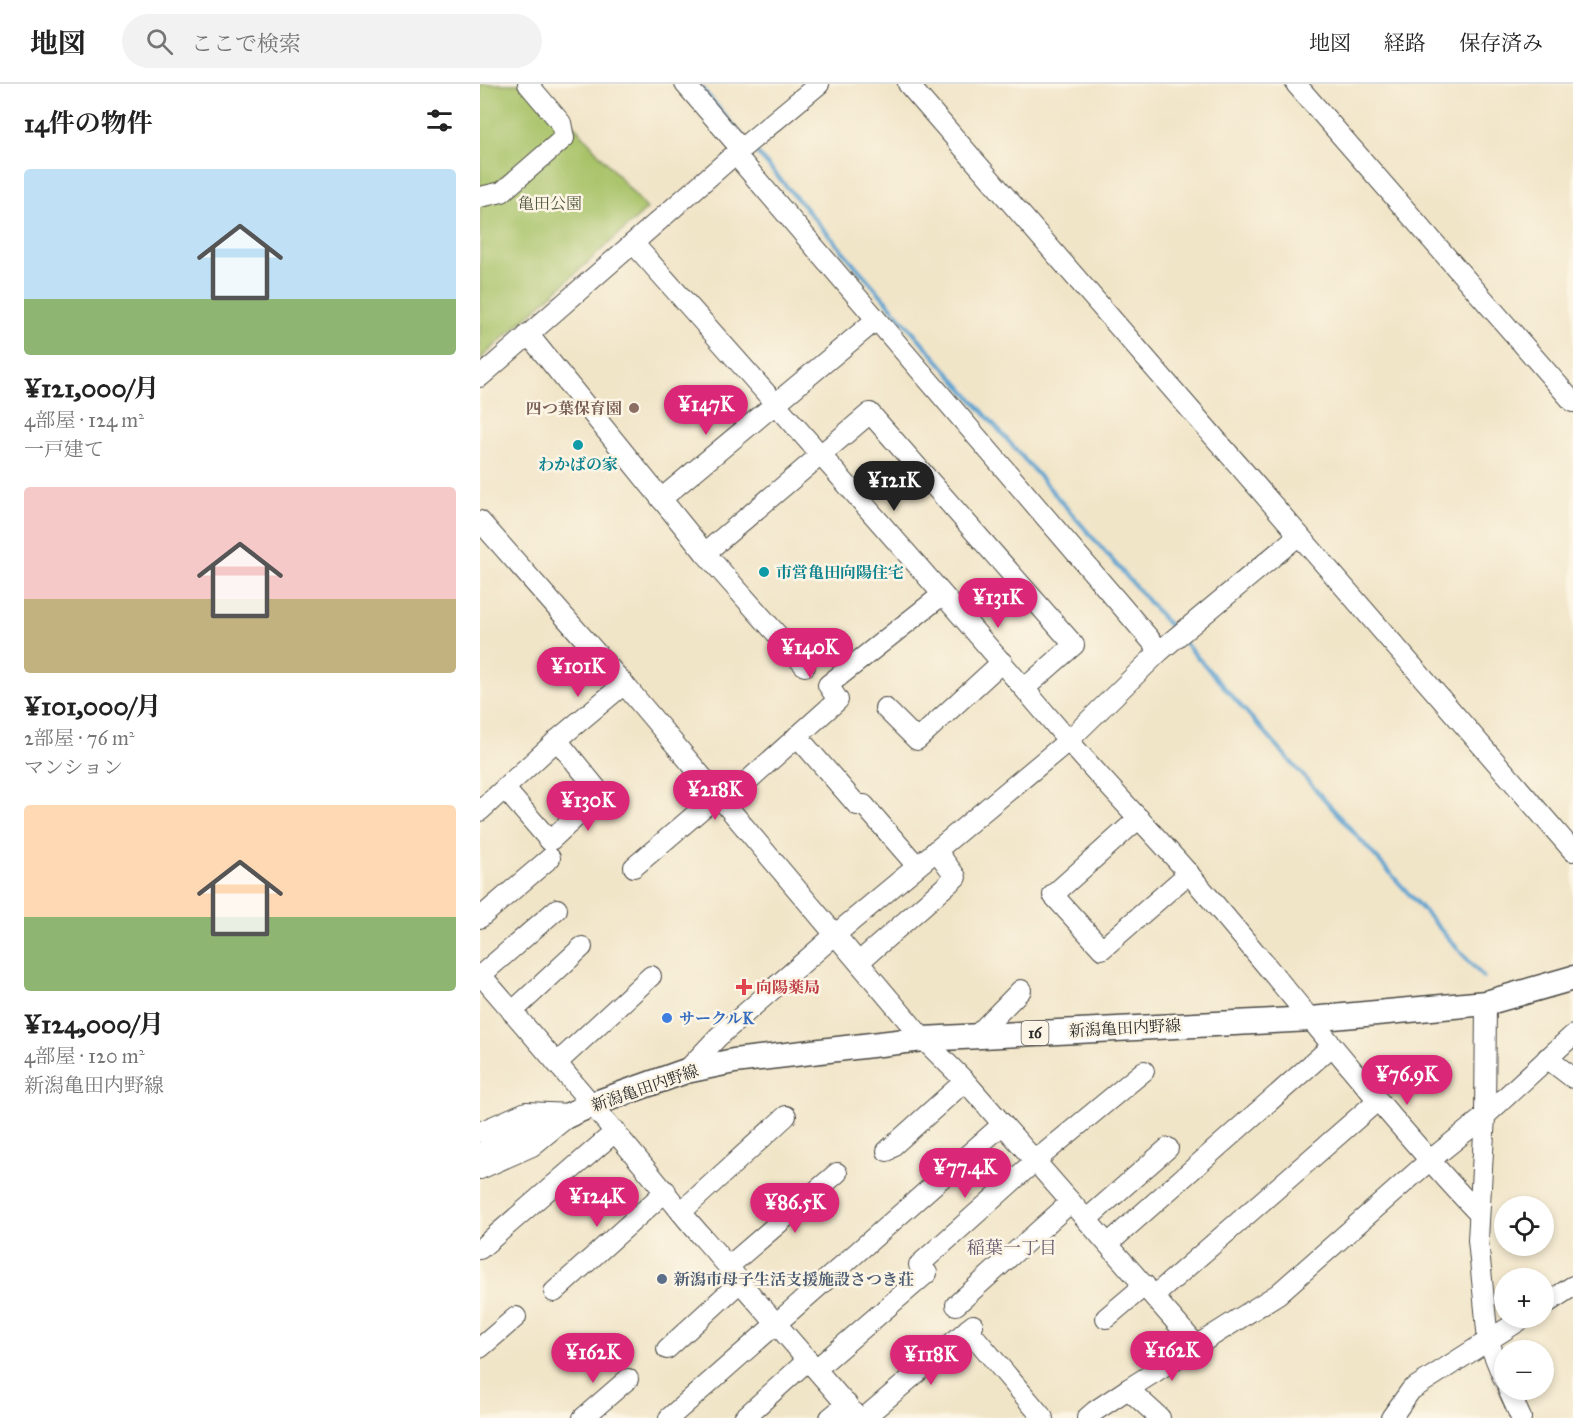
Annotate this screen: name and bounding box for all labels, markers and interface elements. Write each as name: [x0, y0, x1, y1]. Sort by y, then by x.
search box: [122, 14, 542, 68]
icon: search: [143, 25, 176, 58]
text: 地図: [30, 26, 86, 61]
text: ここで検索: [191, 30, 301, 57]
text: 地図: [1309, 30, 1351, 56]
text: 経路: [1384, 30, 1426, 56]
text: 保存済み: [1459, 30, 1543, 56]
icon: filters: [423, 104, 456, 137]
text: 14件の物件: [24, 107, 153, 139]
park label: 亀田公園: [518, 194, 582, 213]
icon: home: [186, 208, 294, 316]
text: ¥121,000/月: [24, 372, 160, 404]
pin: ¥147K: [664, 385, 748, 436]
text: ¥147K: [678, 392, 734, 416]
place label: 四つ葉保育園: [526, 399, 622, 418]
marker: 四つ葉保育園: [627, 401, 641, 415]
text: 4部屋 · 124 m²: [24, 408, 144, 432]
text: 一戸建て: [24, 437, 104, 461]
marker: わかばの家: [571, 438, 585, 452]
place label: わかばの家: [538, 455, 618, 474]
pin: ¥121K: [852, 461, 936, 512]
text: ¥121K: [868, 468, 921, 492]
icon: home: [186, 526, 294, 634]
place label: 市営亀田向陽住宅: [776, 563, 904, 582]
marker: 市営亀田向陽住宅: [757, 565, 771, 579]
pin: ¥131K: [956, 578, 1040, 629]
text: ¥131K: [972, 585, 1024, 609]
pin: ¥140K: [768, 628, 852, 679]
text: ¥140K: [781, 635, 839, 659]
pin: ¥101K: [536, 647, 620, 698]
text: ¥101K: [551, 654, 605, 678]
text: ¥101,000/月: [24, 690, 162, 722]
text: 2部屋 · 76 m²: [24, 726, 135, 750]
text: マンション: [24, 755, 123, 779]
pin: ¥218K: [673, 770, 757, 821]
text: ¥218K: [687, 777, 743, 801]
pin: ¥130K: [546, 781, 630, 832]
text: ¥130K: [561, 788, 615, 812]
icon: home: [186, 844, 294, 952]
place label: 向陽薬局: [756, 978, 820, 997]
marker: 向陽薬局: [737, 980, 751, 994]
text: ¥124,000/月: [24, 1008, 164, 1040]
place label: サークルK: [679, 1009, 755, 1028]
marker: サークルK: [660, 1011, 674, 1025]
street label: 新潟亀田内野線: [1069, 1016, 1181, 1040]
road number: 16: [1022, 1021, 1048, 1045]
text: 4部屋 · 120 m²: [24, 1044, 144, 1068]
pin: ¥76.9K: [1358, 1055, 1456, 1106]
street label: 新潟亀田内野線: [589, 1061, 701, 1115]
text: ¥76.9K: [1375, 1062, 1439, 1086]
text: 新潟亀田内野線: [24, 1073, 164, 1097]
pin: ¥77.4K: [916, 1148, 1014, 1199]
text: ¥77.4K: [933, 1155, 997, 1179]
pin: ¥124K: [555, 1177, 639, 1228]
pin: ¥86.5K: [746, 1183, 844, 1234]
text: ¥124K: [569, 1184, 625, 1208]
text: ¥86.5K: [764, 1190, 826, 1214]
map controls: [1494, 1196, 1554, 1400]
button: locate: [1494, 1196, 1554, 1256]
district label: 稲葉一丁目: [967, 1237, 1057, 1259]
button: +: [1494, 1268, 1554, 1328]
place label: 新潟市母子生活支援施設さつき荘: [673, 1270, 914, 1289]
marker: 新潟市母子生活支援施設さつき荘: [655, 1272, 669, 1286]
pin: ¥162K: [1130, 1331, 1214, 1382]
pin: ¥162K: [551, 1333, 635, 1384]
pin: ¥118K: [889, 1335, 973, 1386]
text: ¥162K: [1144, 1338, 1200, 1362]
text: ¥162K: [565, 1340, 621, 1364]
button: −: [1494, 1340, 1554, 1400]
text: ¥118K: [904, 1342, 958, 1366]

